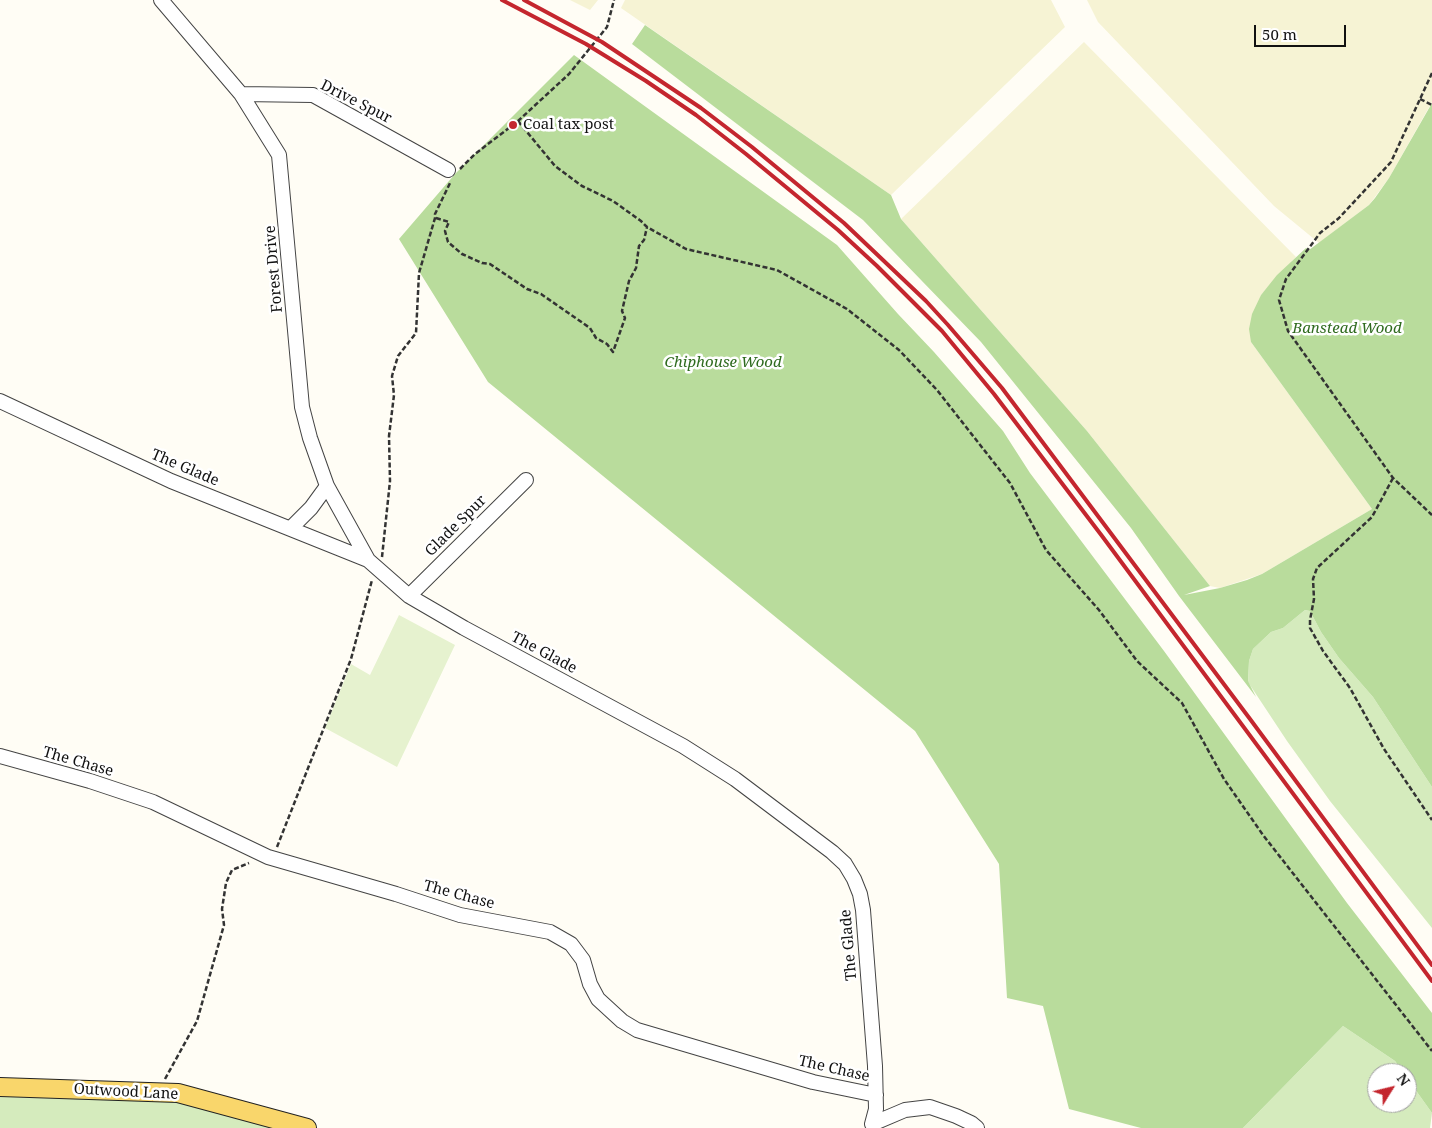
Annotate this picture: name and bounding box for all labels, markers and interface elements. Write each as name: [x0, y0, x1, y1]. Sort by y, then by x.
scale bar: [1257, 15, 1350, 47]
text: 50 m: [1262, 24, 1297, 44]
street label: Drive Spur: [317, 76, 395, 128]
place label: Coal tax post: [523, 116, 614, 134]
marker: Coal tax post: [507, 119, 519, 131]
street label: Forest Drive: [261, 225, 287, 313]
park label: Banstead Wood: [1292, 320, 1402, 338]
park label: Chiphouse Wood: [664, 354, 782, 372]
street label: The Glade: [148, 446, 222, 490]
street label: Glade Spur: [422, 492, 490, 560]
street label: The Glade: [508, 628, 580, 678]
street label: The Chase: [41, 743, 115, 781]
street label: The Chase: [422, 877, 496, 913]
street label: The Glade: [837, 909, 861, 981]
street label: The Chase: [797, 1052, 871, 1086]
north arrow: [1367, 1063, 1417, 1113]
text: N: [1393, 1069, 1415, 1090]
street label: Outwood Lane: [73, 1080, 179, 1104]

